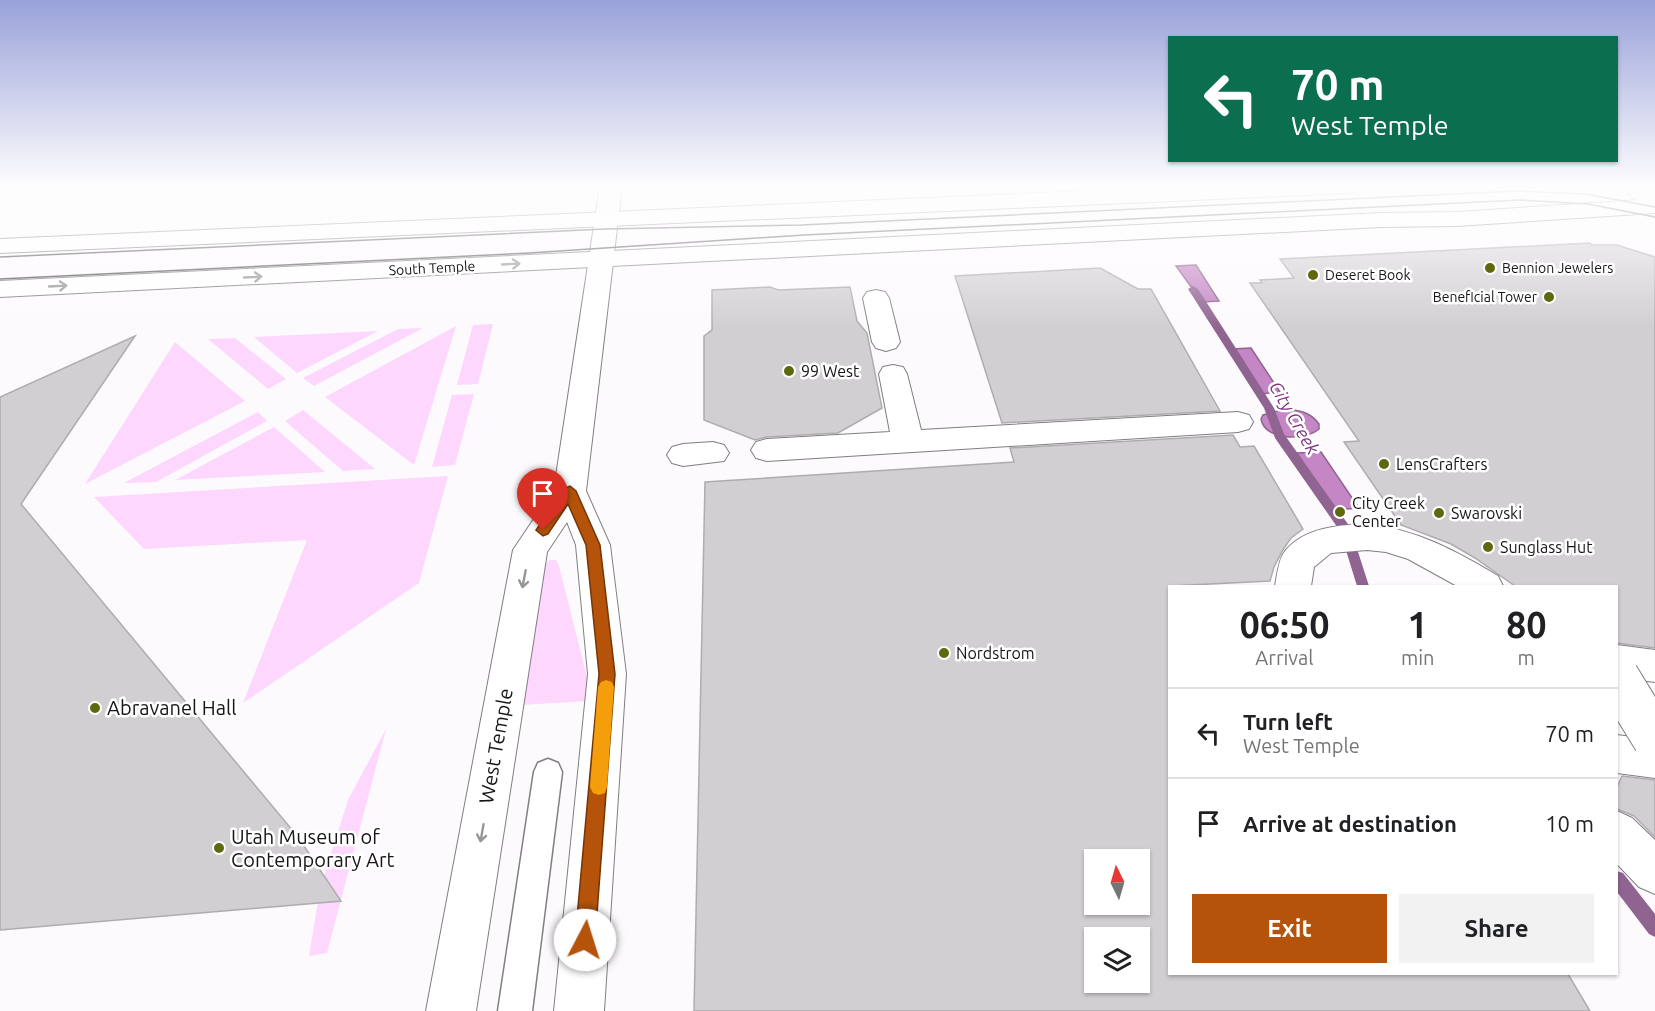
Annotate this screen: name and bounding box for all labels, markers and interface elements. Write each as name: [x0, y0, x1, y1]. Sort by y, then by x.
icon: left: [1192, 60, 1270, 138]
text: 70 m: [1291, 61, 1385, 108]
text: West Temple: [1291, 110, 1449, 140]
street label: South Temple: [388, 258, 476, 278]
one-way arrow: [500, 258, 520, 269]
place label: Bennion Jewelers: [1502, 260, 1613, 276]
marker: Bennion Jewelers: [1483, 261, 1497, 275]
place label: Deseret Book: [1325, 267, 1410, 283]
marker: Deseret Book: [1306, 268, 1320, 282]
one-way arrow: [243, 271, 263, 282]
one-way arrow: [48, 281, 68, 292]
place label: Beneficial Tower: [1433, 289, 1538, 305]
marker: Beneficial Tower: [1542, 290, 1556, 304]
place label: 99 West: [801, 362, 860, 380]
marker: 99 West: [782, 364, 796, 378]
water label: City Creek: [1266, 377, 1324, 458]
place label: LensCrafters: [1396, 455, 1487, 473]
marker: LensCrafters: [1377, 457, 1391, 471]
pin: [517, 468, 568, 530]
icon: arrive: [526, 477, 559, 510]
place label: City Creek Center: [1352, 494, 1425, 530]
place label: Swarovski: [1451, 504, 1522, 522]
marker: City Creek Center: [1333, 505, 1347, 519]
marker: Swarovski: [1432, 506, 1446, 520]
place label: Sunglass Hut: [1500, 538, 1593, 556]
marker: Sunglass Hut: [1481, 540, 1495, 554]
one-way arrow: [518, 569, 529, 588]
text: 06:50: [1239, 604, 1330, 645]
text: 1: [1408, 604, 1428, 645]
text: 80: [1506, 604, 1547, 645]
place label: Nordstrom: [956, 644, 1035, 662]
marker: Nordstrom: [937, 646, 951, 660]
text: Arrival: [1255, 646, 1314, 669]
text: min: [1401, 646, 1435, 669]
text: m: [1518, 646, 1535, 669]
street label: West Temple: [474, 686, 517, 805]
place label: Abravanel Hall: [107, 696, 237, 719]
marker: Abravanel Hall: [88, 701, 102, 715]
text: Turn left: [1243, 709, 1333, 734]
icon: left: [1192, 717, 1225, 750]
text: 70 m: [1545, 721, 1594, 746]
text: West Temple: [1243, 734, 1360, 757]
icon: arrive: [1192, 807, 1225, 840]
text: Arrive at destination: [1243, 811, 1457, 836]
text: 10 m: [1545, 811, 1594, 836]
one-way arrow: [476, 823, 487, 843]
place label: Utah Museum of Contemporary Art: [231, 825, 395, 871]
marker: Utah Museum of Contemporary Art: [212, 841, 226, 855]
north arrow: [1084, 849, 1150, 915]
map controls: [1084, 849, 1150, 993]
button: Exit: [1192, 894, 1387, 963]
button: Share: [1399, 894, 1594, 963]
position arrow: [553, 908, 617, 972]
button: layers: [1084, 927, 1150, 993]

